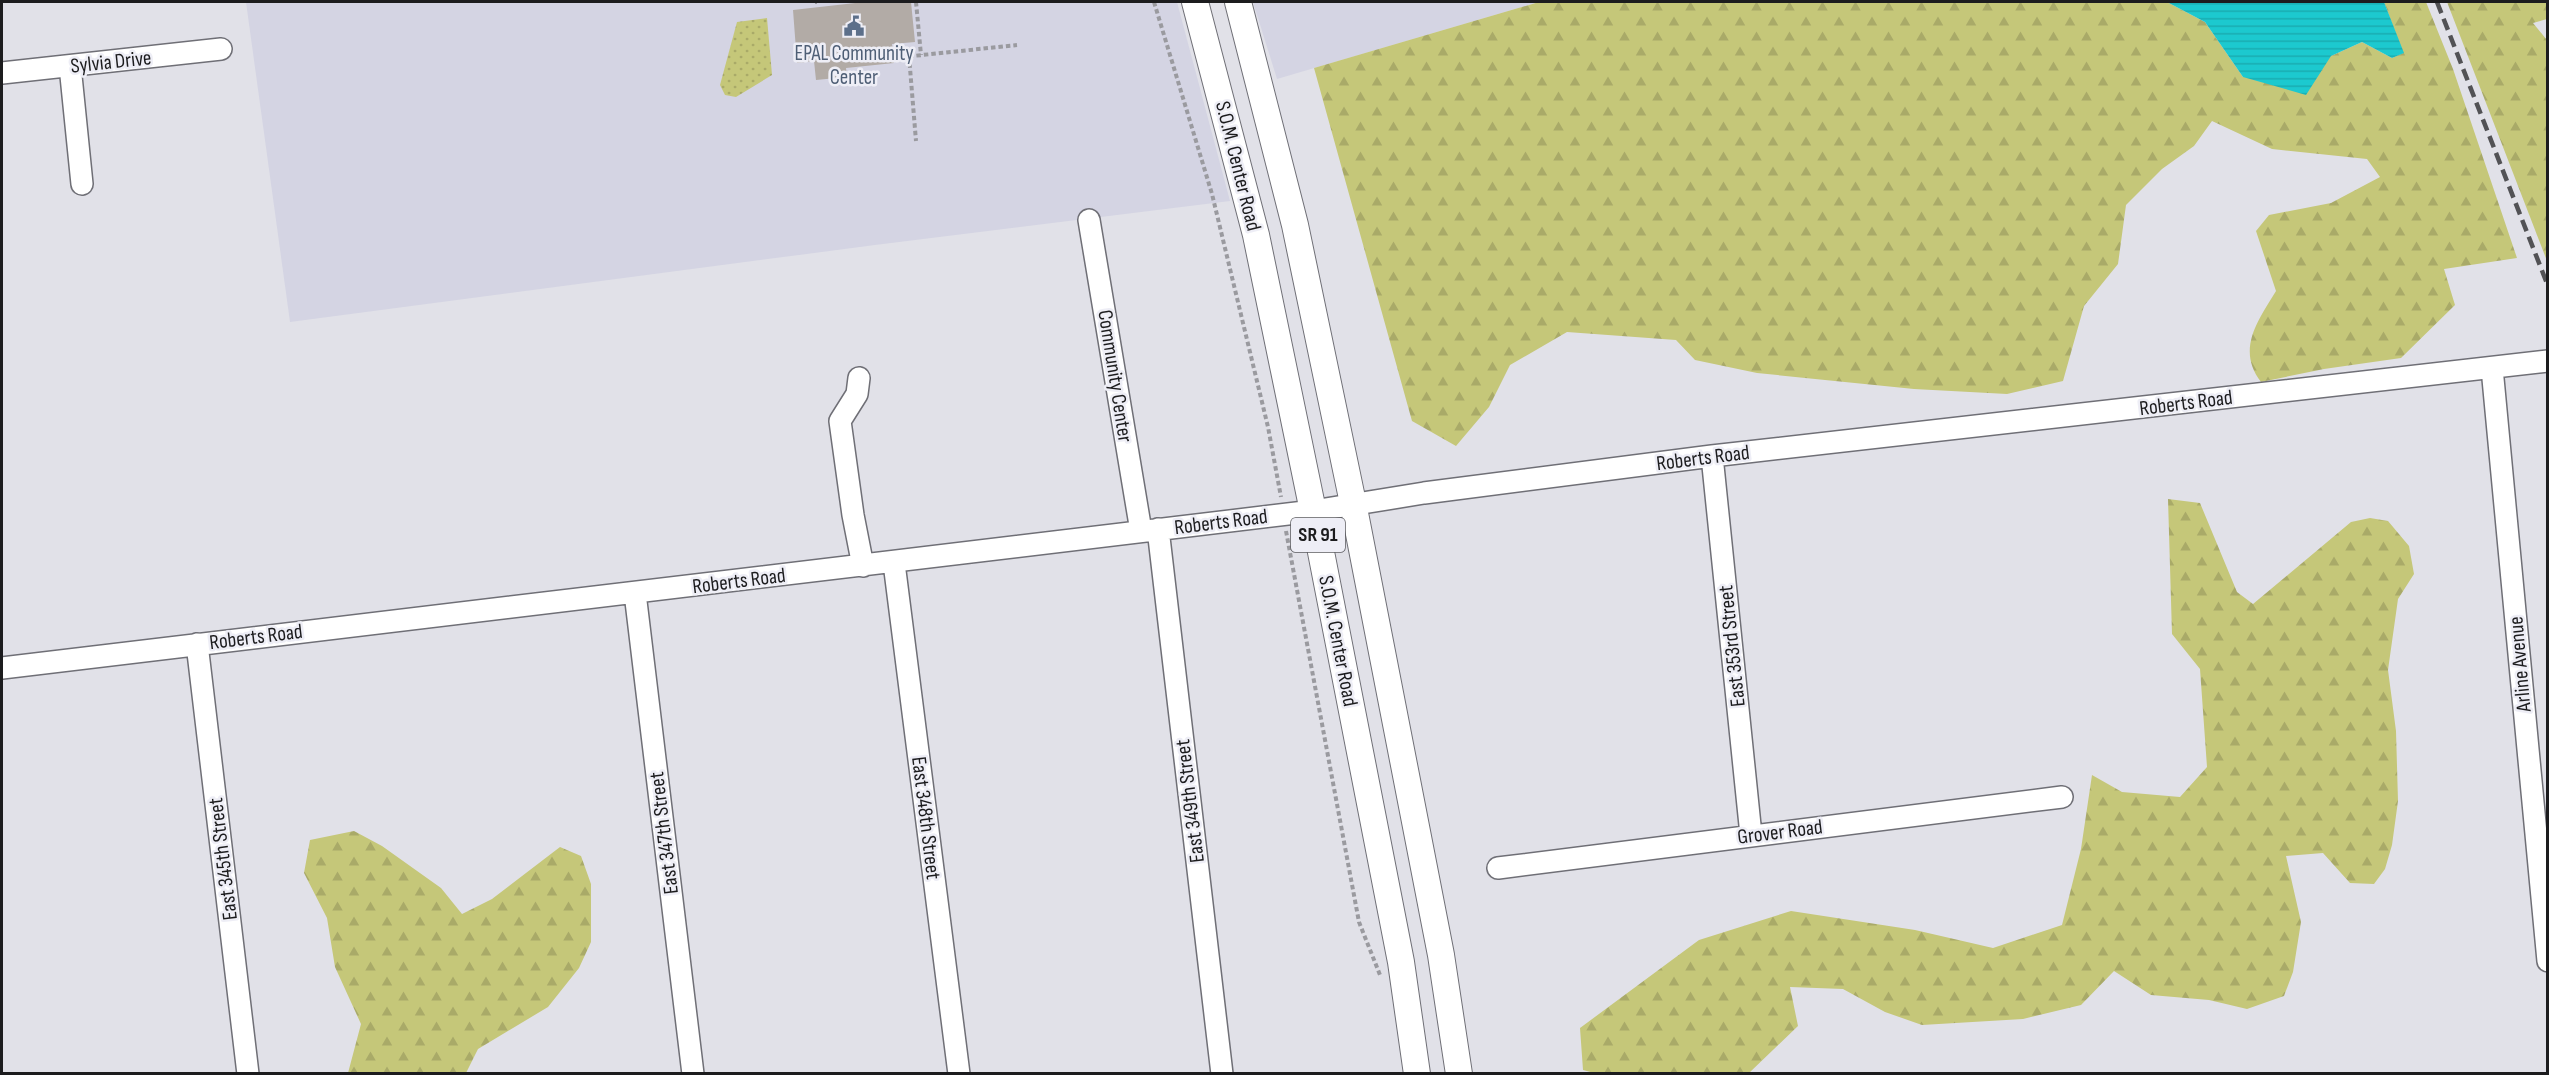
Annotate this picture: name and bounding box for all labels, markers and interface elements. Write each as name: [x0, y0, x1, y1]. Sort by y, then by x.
public building icon: EPAL Community Center: [842, 14, 866, 38]
place label: EPAL Community Center: [794, 41, 914, 90]
street label: Sylvia Drive: [69, 45, 153, 79]
street label: S.O.M. Center Road: [1210, 99, 1266, 233]
street label: Community Center: [1092, 308, 1138, 444]
street label: Roberts Road: [2138, 385, 2234, 421]
street label: Roberts Road: [1655, 440, 1751, 476]
street label: Roberts Road: [1173, 504, 1269, 540]
road number: SR 91: [1291, 518, 1345, 552]
street label: Roberts Road: [691, 563, 787, 599]
street label: S.O.M. Center Road: [1313, 573, 1363, 709]
street label: East 353rd Street: [1713, 584, 1751, 708]
street label: Arline Avenue: [2503, 615, 2537, 714]
street label: Roberts Road: [208, 619, 304, 655]
street label: East 349th Street: [1170, 738, 1210, 864]
street label: East 348th Street: [906, 755, 946, 881]
street label: East 347th Street: [644, 771, 684, 895]
street label: East 345th Street: [203, 797, 243, 921]
street label: Grover Road: [1736, 814, 1824, 850]

